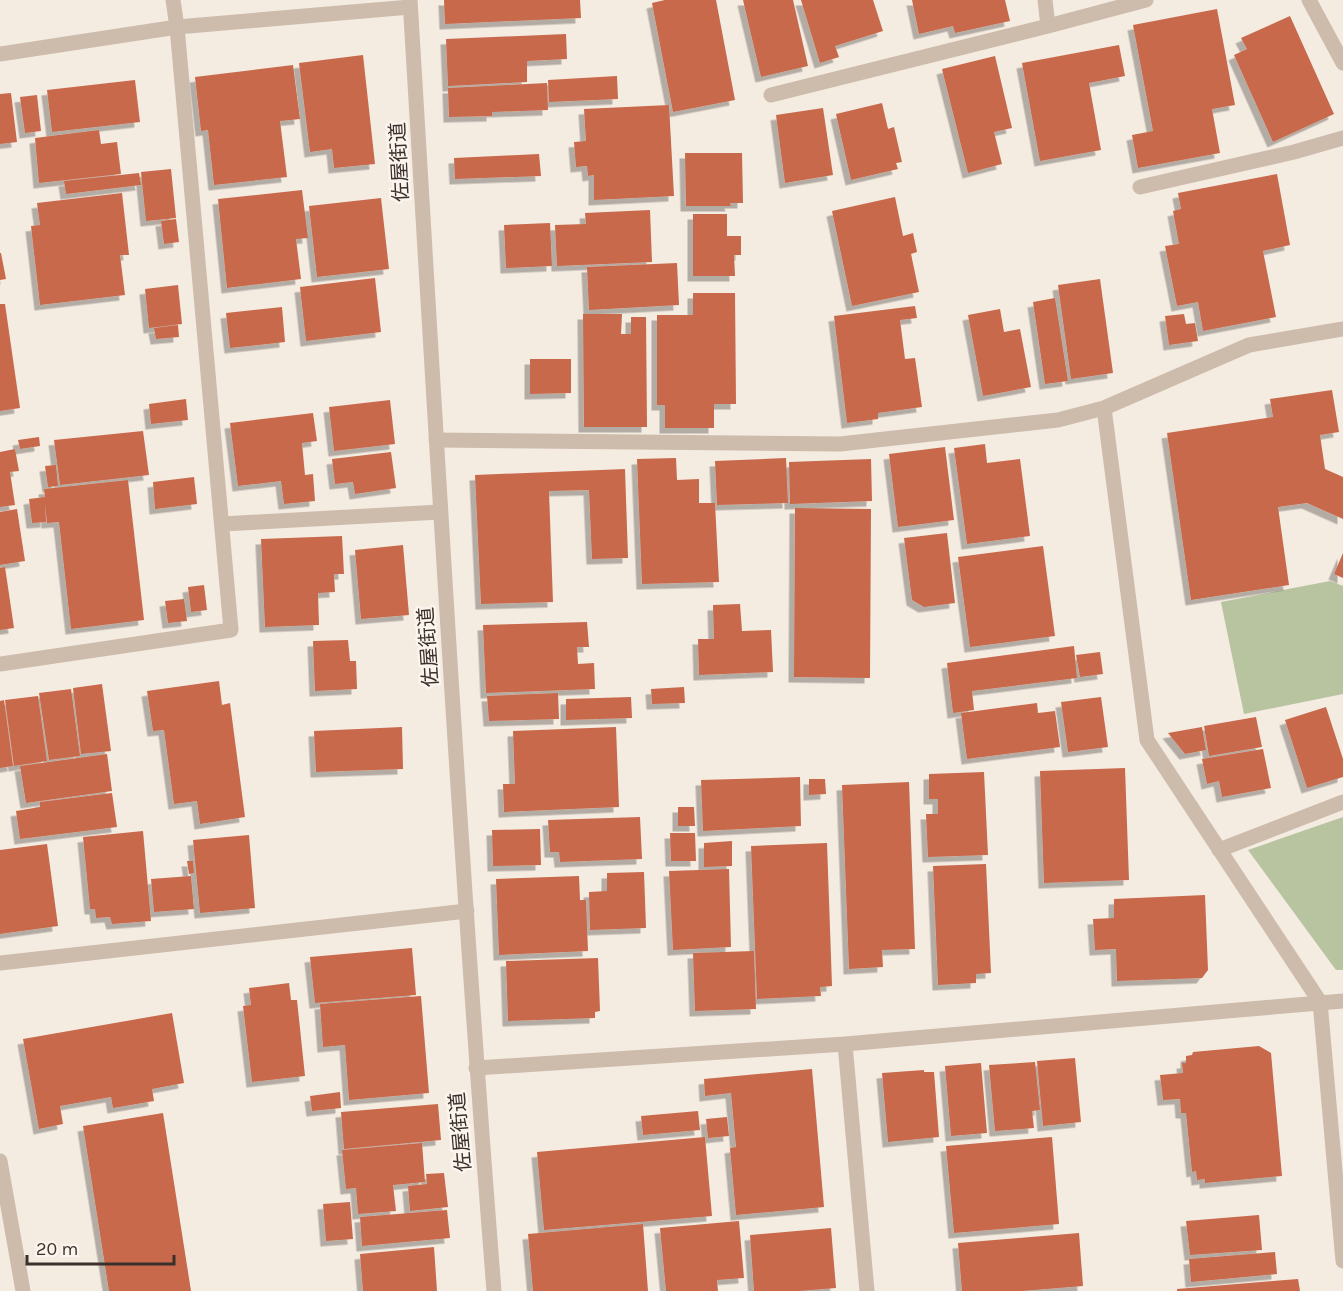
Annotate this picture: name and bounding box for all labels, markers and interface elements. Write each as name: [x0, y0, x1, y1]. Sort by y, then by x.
street label: 佐屋街道: [386, 121, 413, 203]
street label: 佐屋街道: [414, 606, 443, 688]
street label: 佐屋街道: [446, 1091, 475, 1173]
scale bar: [27, 1228, 174, 1266]
text: 20 m: [36, 1238, 78, 1260]

